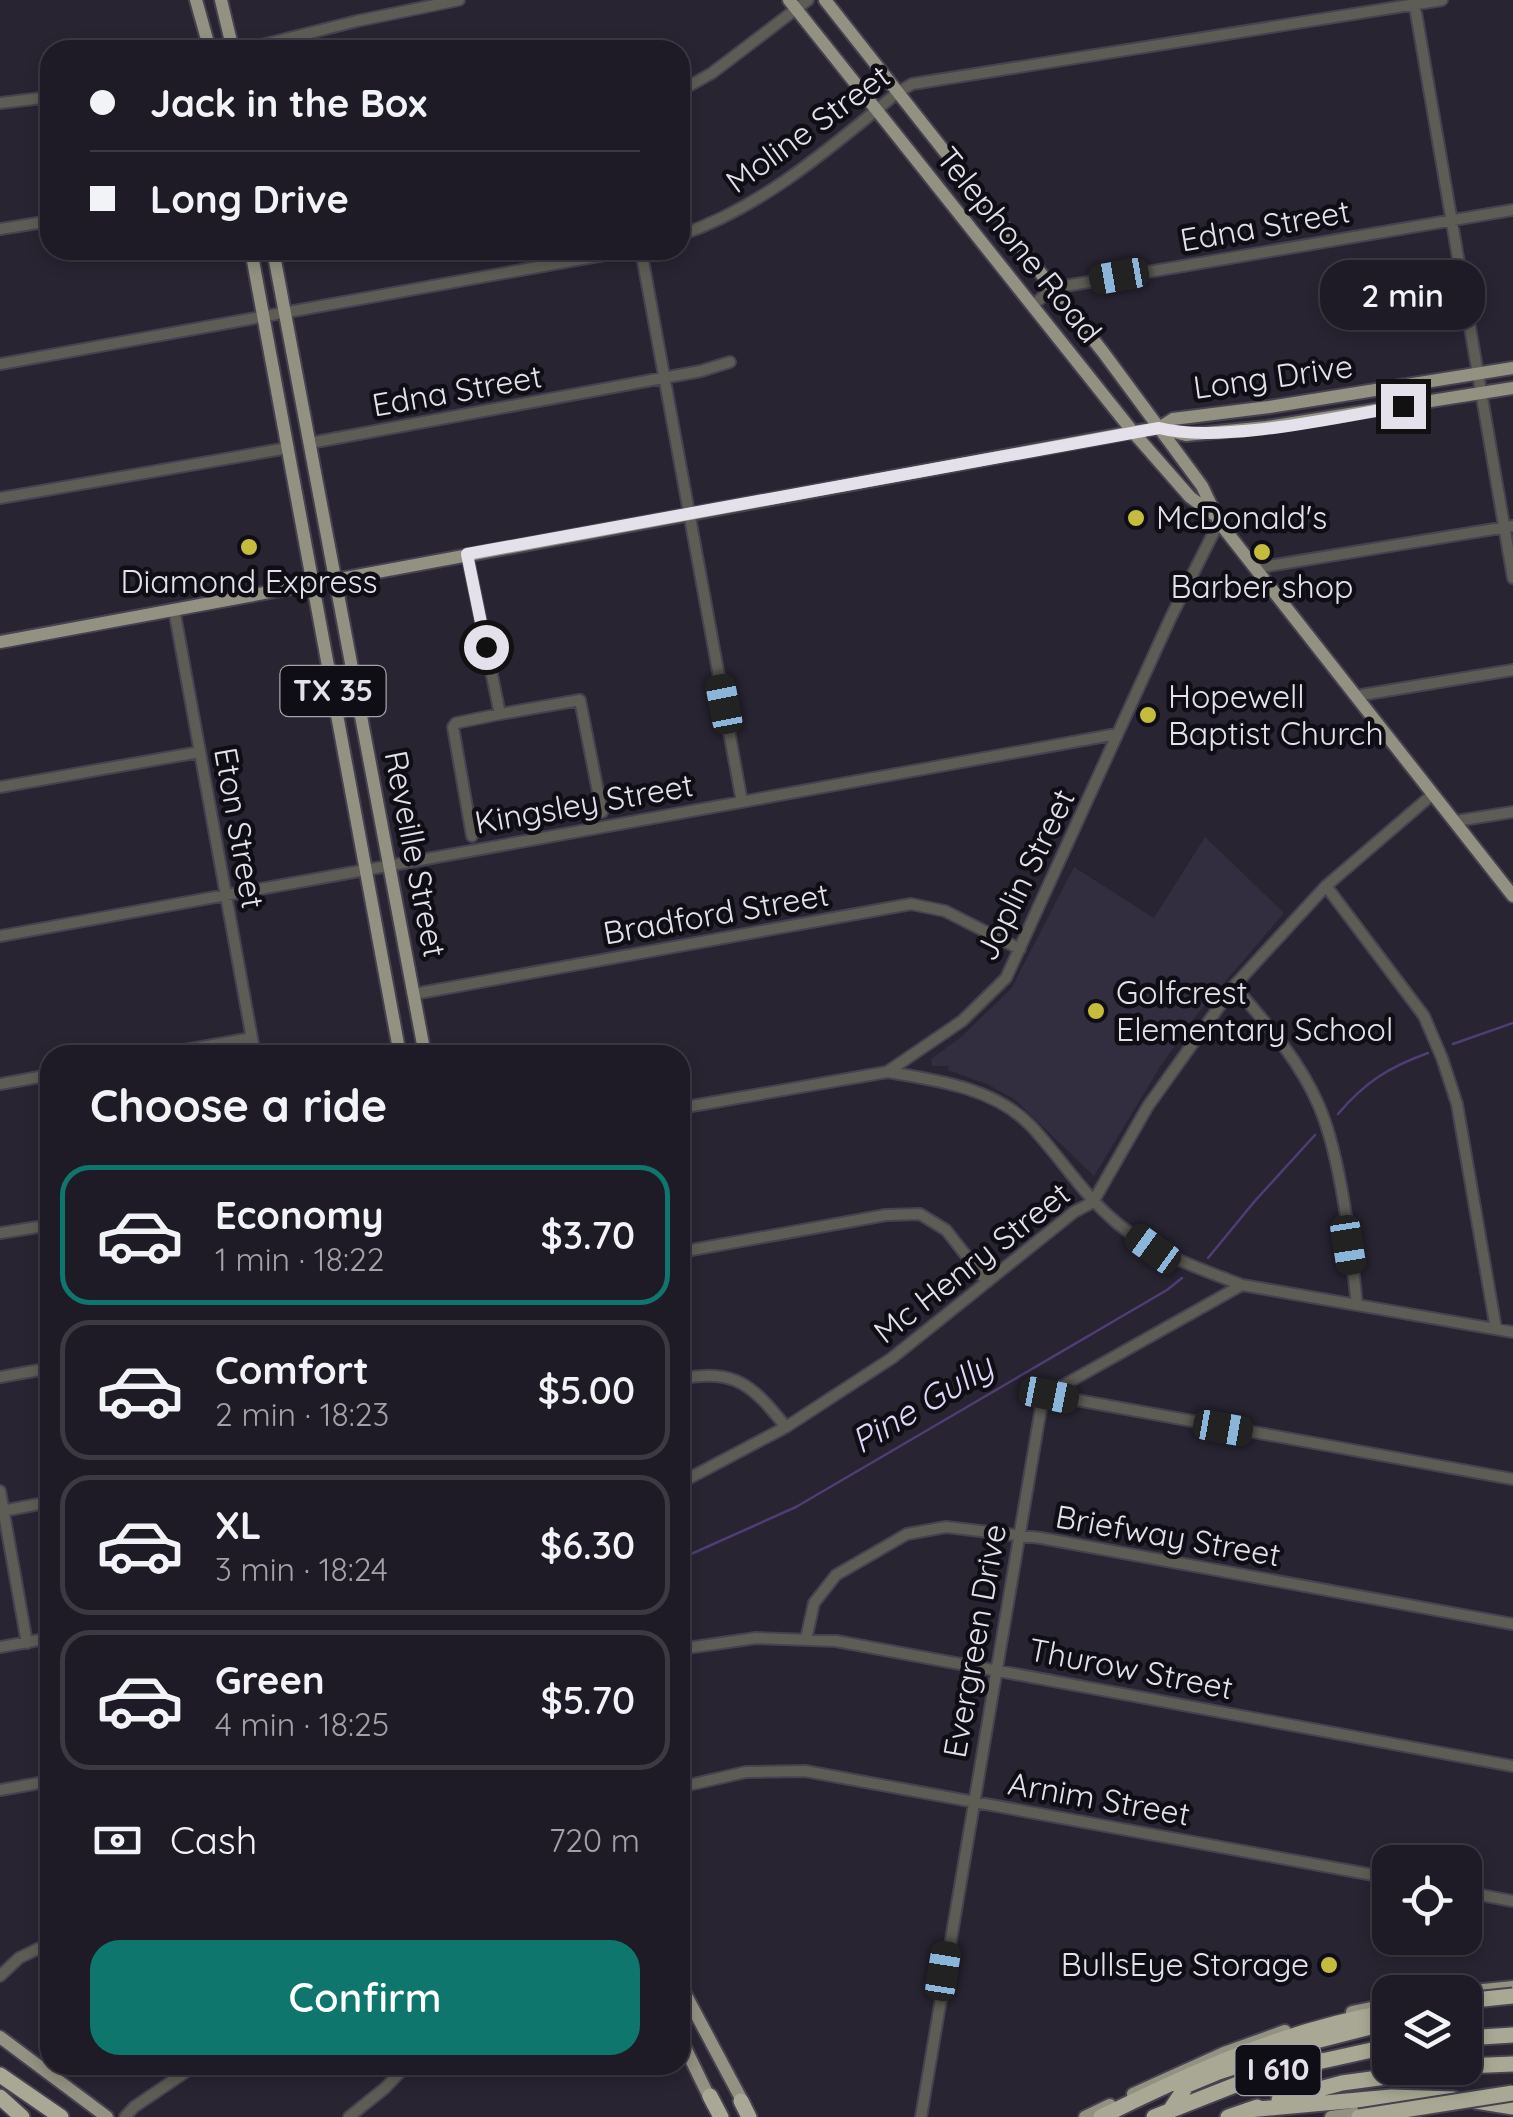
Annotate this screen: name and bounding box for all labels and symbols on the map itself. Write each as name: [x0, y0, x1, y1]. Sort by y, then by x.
street label: Moline Street: [718, 55, 897, 201]
street label: Telephone Road: [929, 138, 1111, 350]
street label: Edna Street: [1177, 190, 1353, 260]
car: [1087, 256, 1151, 296]
callout: 2 min: [1320, 261, 1486, 331]
street label: Long Drive: [1191, 345, 1355, 407]
street label: Edna Street: [369, 355, 545, 425]
route end: [1381, 384, 1426, 429]
place label: McDonald's: [1156, 497, 1327, 537]
marker: McDonald's: [1125, 507, 1147, 529]
marker: Diamond Express: [238, 536, 260, 558]
marker: Barber shop: [1251, 541, 1273, 563]
place label: Diamond Express: [120, 561, 378, 601]
place label: Barber shop: [1171, 566, 1353, 606]
route start: [464, 625, 509, 670]
road number: TX 35: [280, 666, 386, 716]
car: [704, 672, 744, 736]
place label: Hopewell Baptist Church: [1168, 676, 1384, 753]
marker: Hopewell Baptist Church: [1137, 704, 1159, 726]
street label: Eton Street: [206, 744, 274, 912]
street label: Reveille Street: [376, 747, 456, 960]
street label: Kingsley Street: [472, 764, 696, 842]
street label: Joplin Street: [965, 782, 1083, 967]
street label: Bradford Street: [600, 873, 832, 953]
place label: Golfcrest Elementary School: [1116, 972, 1393, 1049]
marker: Golfcrest Elementary School: [1085, 1000, 1107, 1022]
street label: Mc Henry Street: [865, 1173, 1078, 1351]
car: [1328, 1213, 1368, 1277]
car: [1120, 1219, 1186, 1279]
water label: Pine Gully: [843, 1343, 1002, 1463]
car: [1017, 1375, 1081, 1415]
car: [1191, 1408, 1255, 1448]
street label: Briefway Street: [1053, 1496, 1284, 1574]
street label: Evergreen Drive: [934, 1521, 1014, 1761]
street label: Thurow Street: [1026, 1629, 1237, 1707]
street label: Arnim Street: [1005, 1762, 1193, 1834]
car: [923, 1939, 963, 2003]
place label: BullsEye Storage: [1061, 1944, 1309, 1984]
marker: BullsEye Storage: [1318, 1954, 1340, 1976]
road number: I 610: [1236, 2045, 1320, 2095]

